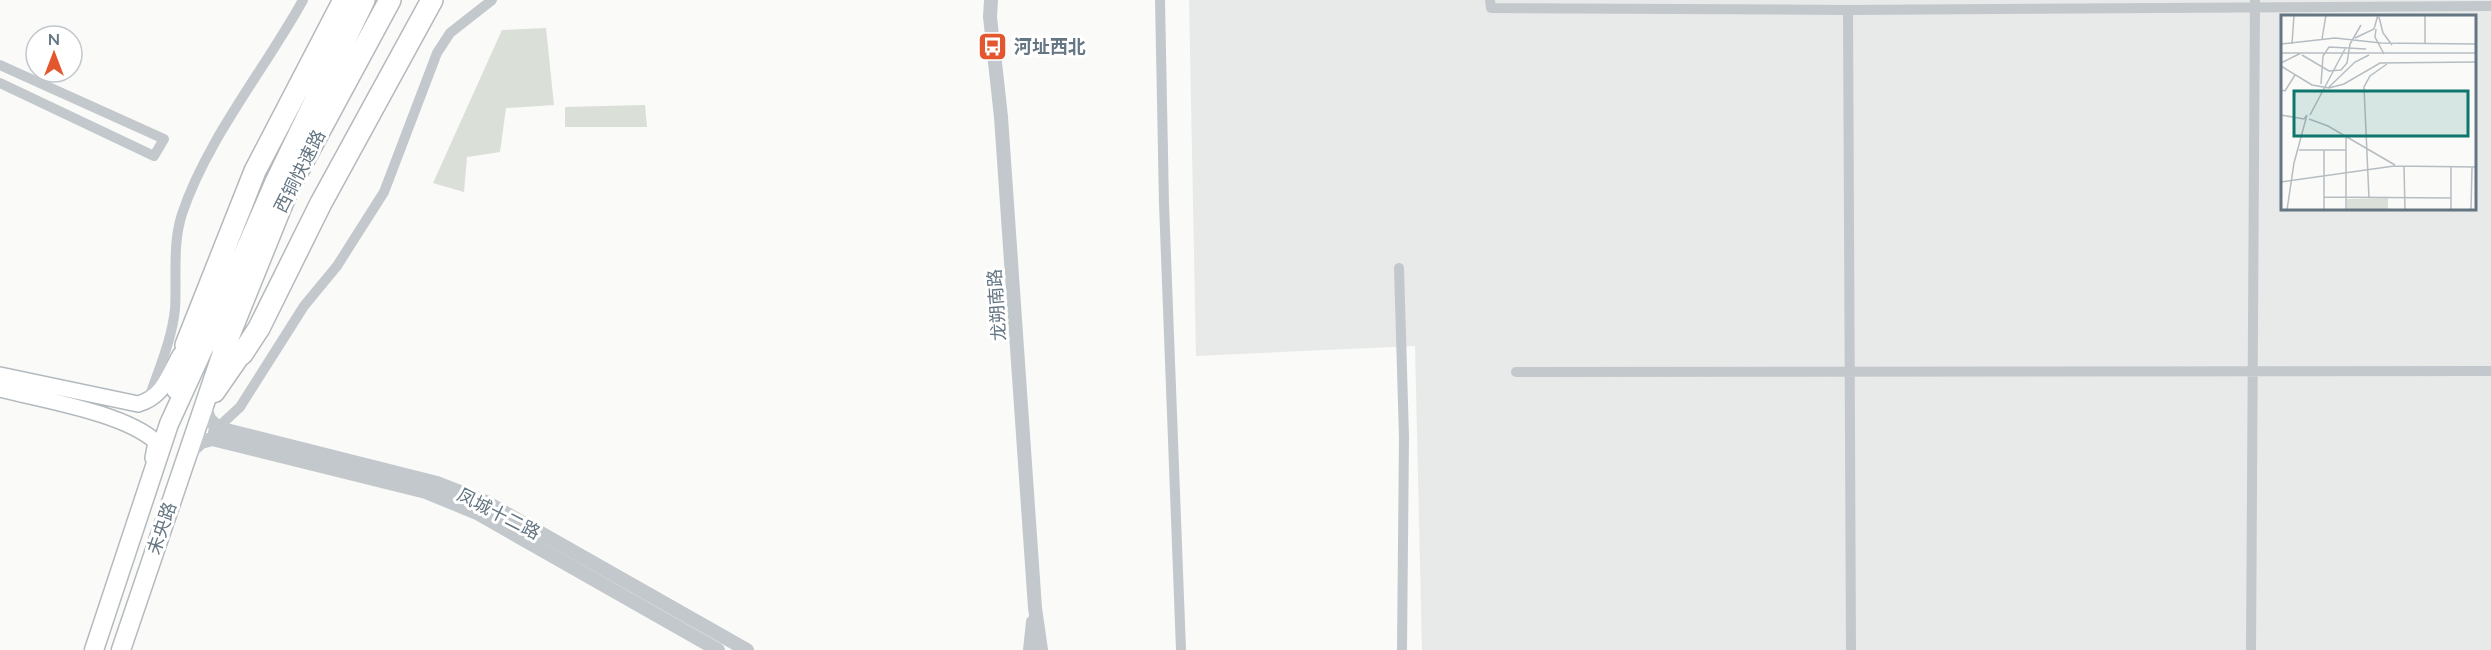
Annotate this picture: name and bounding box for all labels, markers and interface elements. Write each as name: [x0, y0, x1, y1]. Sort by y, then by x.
inset map: [2281, 15, 2476, 210]
north arrow: [24, 24, 84, 84]
text: N: [48, 29, 60, 48]
bus stop icon: 河址西北: [977, 30, 1009, 62]
place label: 河址西北: [1014, 35, 1086, 57]
street label: 西铜快速路: [269, 126, 329, 216]
street label: 龙朔南路: [983, 268, 1009, 342]
street label: 凤城十二路: [454, 483, 544, 543]
street label: 未央路: [142, 499, 180, 557]

